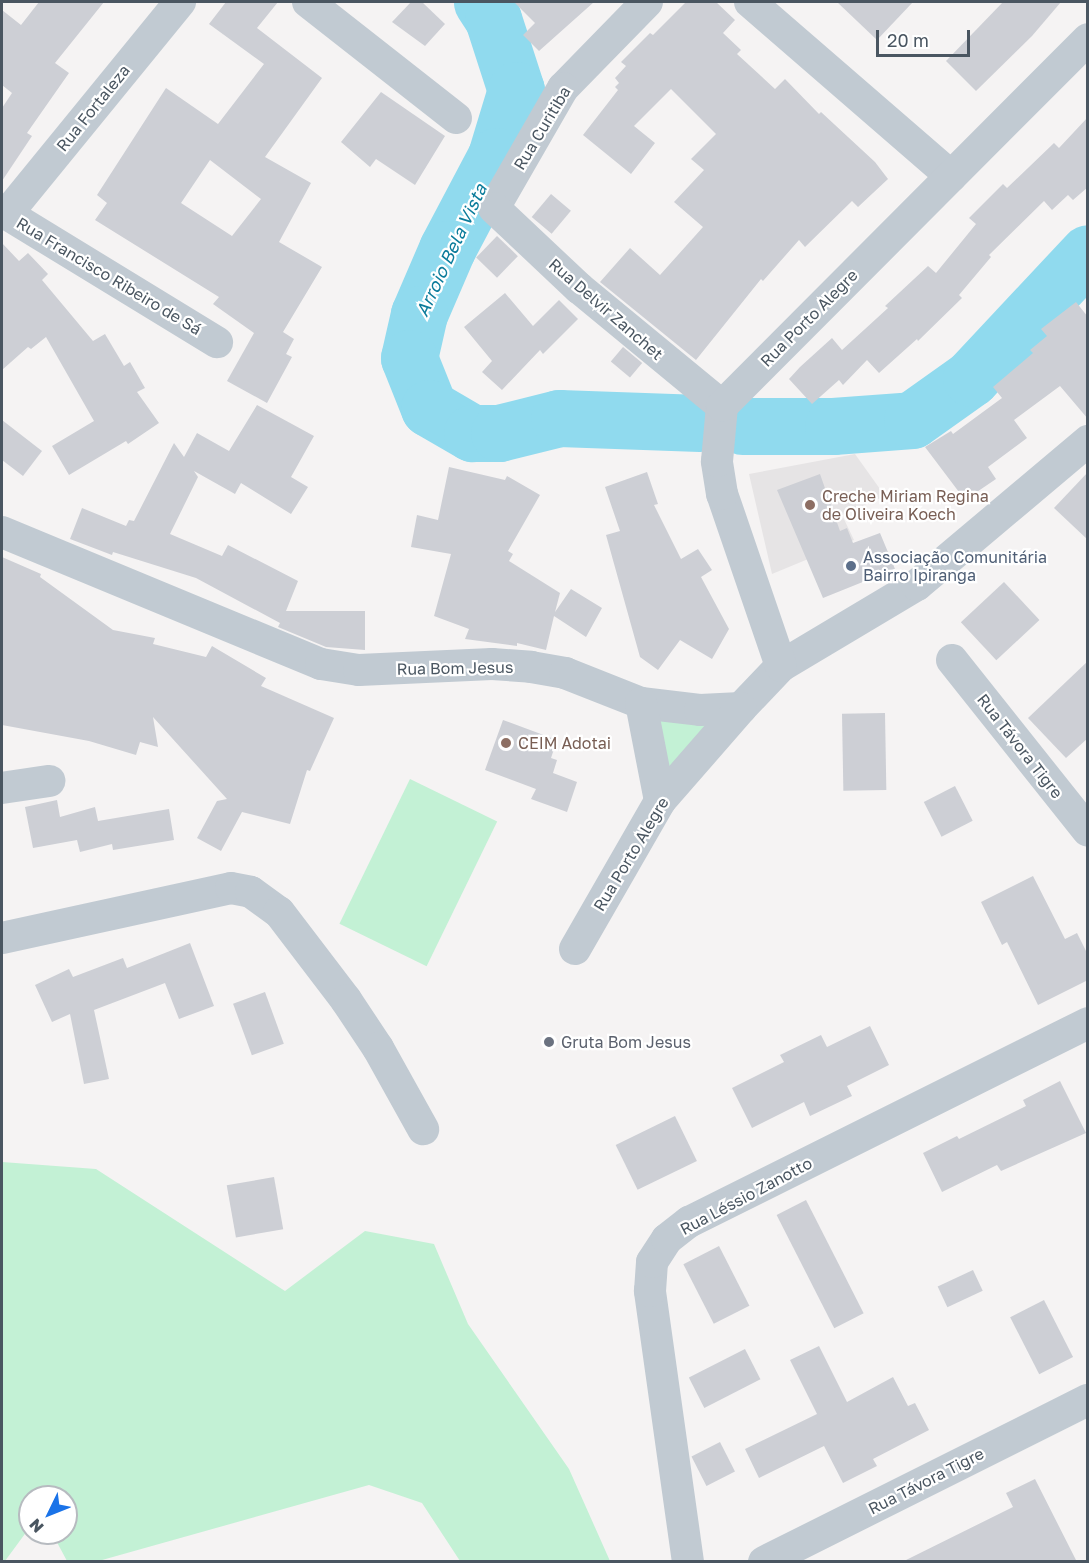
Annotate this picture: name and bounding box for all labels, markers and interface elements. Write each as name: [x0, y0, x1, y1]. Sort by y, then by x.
scale bar: [879, 18, 974, 56]
text: 20 m: [887, 29, 929, 51]
street label: Rua Fortaleza: [52, 61, 134, 155]
street label: Rua Curitiba: [510, 83, 574, 173]
water label: Arroio Bela Vista: [411, 180, 491, 320]
street label: Rua Francisco Ribeiro de Sá: [13, 213, 205, 339]
street label: Rua Delvir Zanchet: [545, 254, 667, 364]
street label: Rua Porto Alegre: [756, 265, 862, 371]
place label: Creche Miriam Regina de Oliveira Koech: [822, 486, 989, 524]
marker: Creche Miriam Regina de Oliveira Koech: [803, 498, 817, 512]
place label: Associação Comunitária Bairro Ipiranga: [863, 547, 1047, 585]
marker: Associação Comunitária Bairro Ipiranga: [844, 559, 858, 573]
street label: Rua Bom Jesus: [397, 657, 513, 679]
street label: Rua Távora Tigre: [973, 690, 1067, 802]
place label: CEIM Adotai: [518, 733, 611, 753]
marker: CEIM Adotai: [499, 736, 513, 750]
street label: Rua Porto Alegre: [589, 794, 673, 914]
place label: Gruta Bom Jesus: [561, 1032, 691, 1052]
marker: Gruta Bom Jesus: [542, 1035, 556, 1049]
street label: Rua Léssio Zanotto: [677, 1153, 815, 1239]
street label: Rua Távora Tigre: [865, 1444, 987, 1518]
north arrow: [18, 1485, 78, 1545]
text: N: [25, 1515, 48, 1537]

